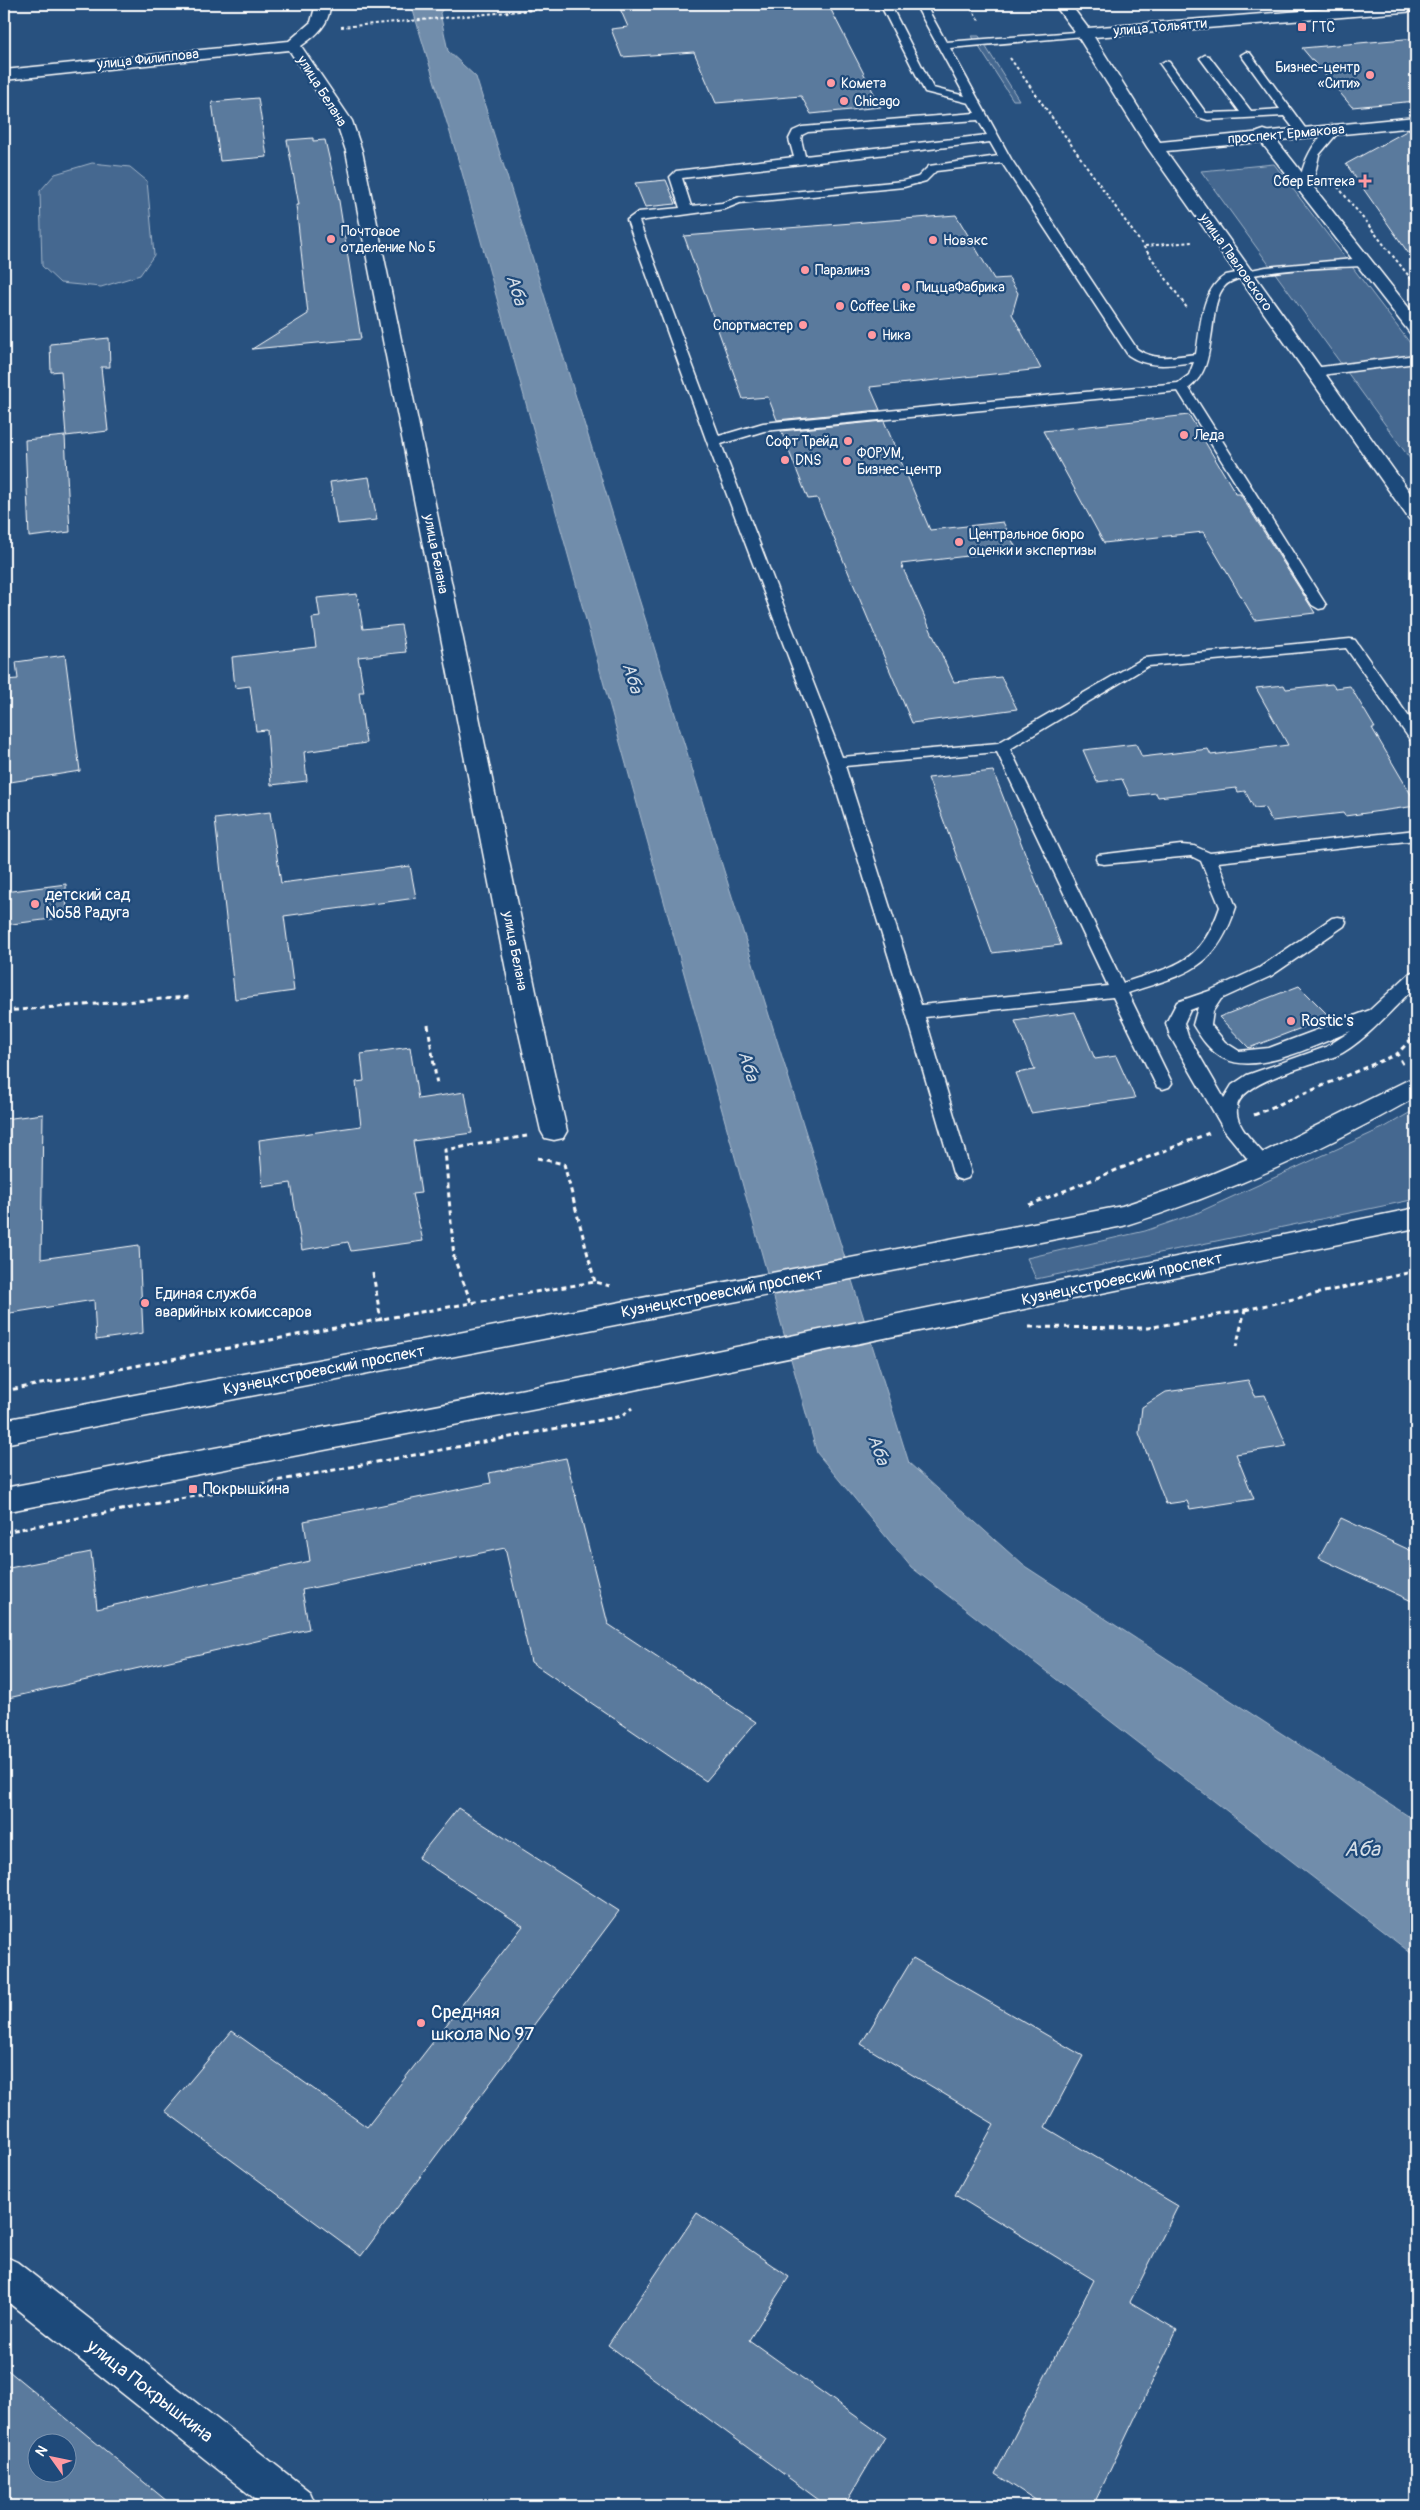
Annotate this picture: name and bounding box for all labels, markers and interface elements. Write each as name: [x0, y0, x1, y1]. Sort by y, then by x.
street label: улица Тольятти: [1112, 14, 1207, 40]
place label: ГТС: [1312, 19, 1335, 36]
marker: ГТС: [1296, 21, 1308, 33]
street label: улица Филиппова: [95, 45, 200, 73]
street label: улица Белана: [293, 51, 351, 130]
place label: Бизнес-центр «Сити»: [1275, 59, 1360, 92]
marker: Бизнес-центр «Сити»: [1364, 69, 1376, 81]
place label: Комета: [841, 75, 886, 92]
marker: Комета: [825, 77, 837, 89]
place label: Chicago: [854, 93, 900, 110]
marker: Chicago: [838, 95, 850, 107]
street label: проспект Ермакова: [1227, 120, 1345, 148]
place label: Сбер Еаптека: [1273, 173, 1355, 190]
marker: Сбер Еаптека: [1359, 175, 1371, 187]
street label: улица Павловского: [1195, 209, 1276, 315]
place label: Почтовое отделение № 5: [341, 223, 436, 256]
place label: Новэкс: [943, 232, 988, 249]
marker: Почтовое отделение № 5: [325, 233, 337, 245]
marker: Новэкс: [927, 234, 939, 246]
place label: Паралинз: [815, 262, 870, 279]
marker: Паралинз: [799, 264, 811, 276]
water label: Аба: [501, 272, 532, 309]
place label: ПиццаФабрика: [916, 279, 1005, 296]
marker: ПиццаФабрика: [900, 281, 912, 293]
place label: Coffee Like: [850, 298, 915, 315]
marker: Coffee Like: [834, 300, 846, 312]
place label: Спортмастер: [713, 317, 793, 334]
marker: Спортмастер: [797, 319, 809, 331]
place label: Ника: [882, 327, 911, 344]
marker: Ника: [866, 329, 878, 341]
place label: Леда: [1193, 427, 1224, 444]
marker: Леда: [1178, 429, 1190, 441]
place label: Софт Трейд: [766, 433, 839, 450]
marker: Софт Трейд: [842, 435, 854, 447]
place label: ФОРУМ, Бизнес-центр: [857, 445, 942, 478]
place label: DNS: [795, 452, 821, 469]
marker: DNS: [779, 454, 791, 466]
marker: ФОРУМ, Бизнес-центр: [841, 455, 853, 467]
street label: улица Белана: [420, 512, 452, 595]
place label: Центральное бюро оценки и экспертизы: [969, 526, 1096, 559]
marker: Центральное бюро оценки и экспертизы: [953, 536, 965, 548]
water label: Аба: [617, 660, 648, 697]
place label: детский сад №58 Радуга: [45, 885, 131, 923]
marker: детский сад №58 Радуга: [29, 898, 41, 910]
street label: улица Белана: [499, 909, 531, 992]
place label: Rostic's: [1301, 1011, 1354, 1031]
marker: Rostic's: [1285, 1015, 1297, 1027]
water label: Аба: [733, 1048, 764, 1085]
street label: Кузнецкстроевский проспект: [1020, 1248, 1224, 1310]
street label: Кузнецкстроевский проспект: [619, 1264, 825, 1322]
place label: Единая служба аварийных комиссаров: [155, 1284, 312, 1322]
marker: Единая служба аварийных комиссаров: [139, 1297, 151, 1309]
street label: Кузнецкстроевский проспект: [221, 1341, 427, 1399]
water label: Аба: [862, 1432, 895, 1470]
place label: Покрышкина: [203, 1479, 289, 1499]
marker: Покрышкина: [187, 1483, 199, 1495]
water label: Аба: [1344, 1836, 1381, 1863]
place label: Средняя школа № 97: [431, 2000, 534, 2046]
marker: Средняя школа № 97: [415, 2017, 427, 2029]
street label: улица Покрышкина: [81, 2334, 218, 2448]
north arrow: [28, 2432, 78, 2482]
text: N: [32, 2443, 51, 2460]

